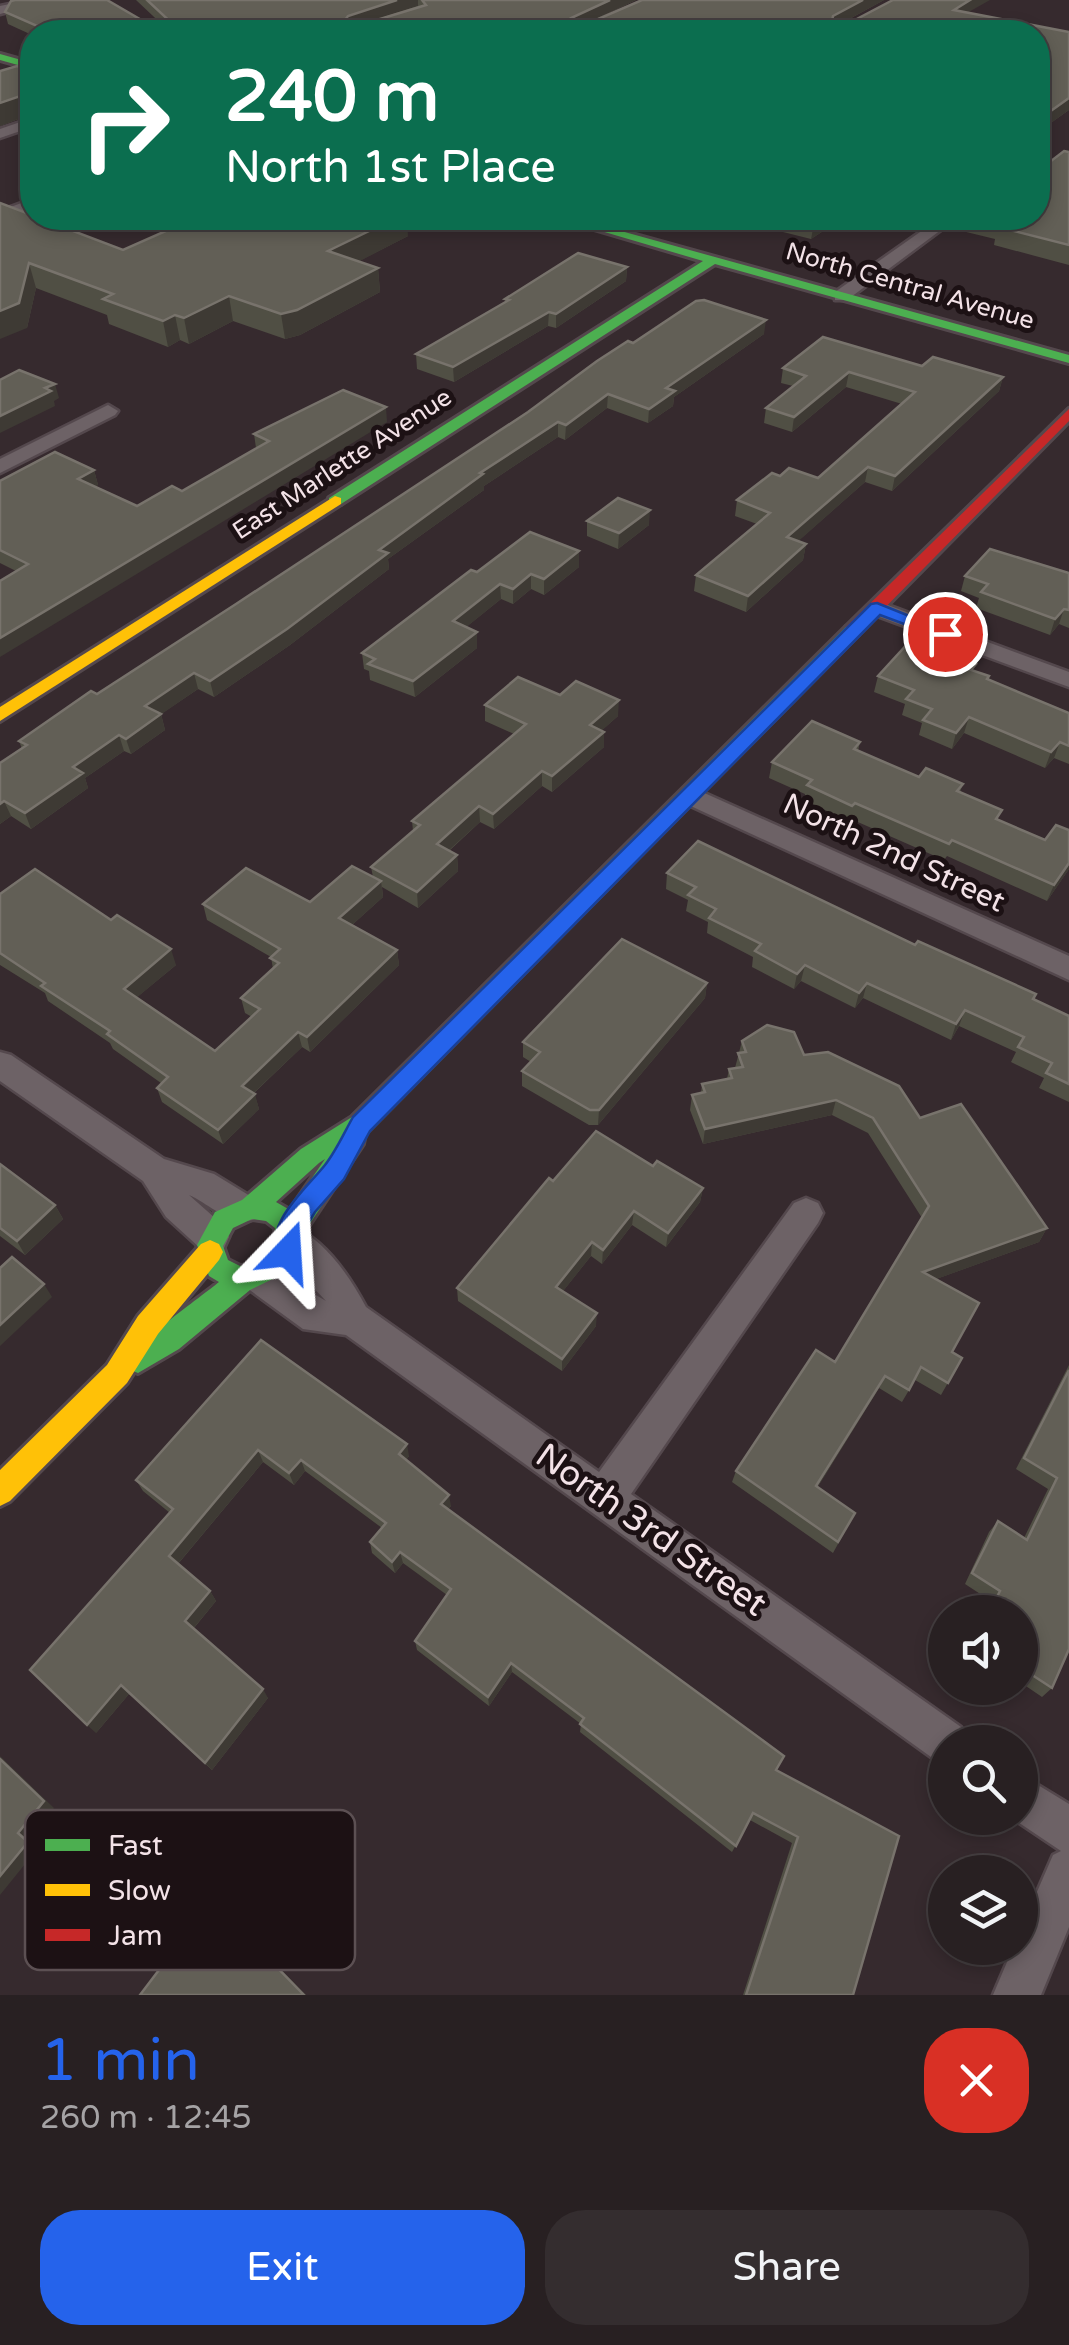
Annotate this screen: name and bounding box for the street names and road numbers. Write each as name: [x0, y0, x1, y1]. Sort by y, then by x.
street label: North Central Avenue: [782, 236, 1038, 336]
street label: East Marlette Avenue: [227, 382, 457, 546]
street label: North 2nd Street: [777, 785, 1011, 921]
street label: North 3rd Street: [527, 1435, 775, 1625]

